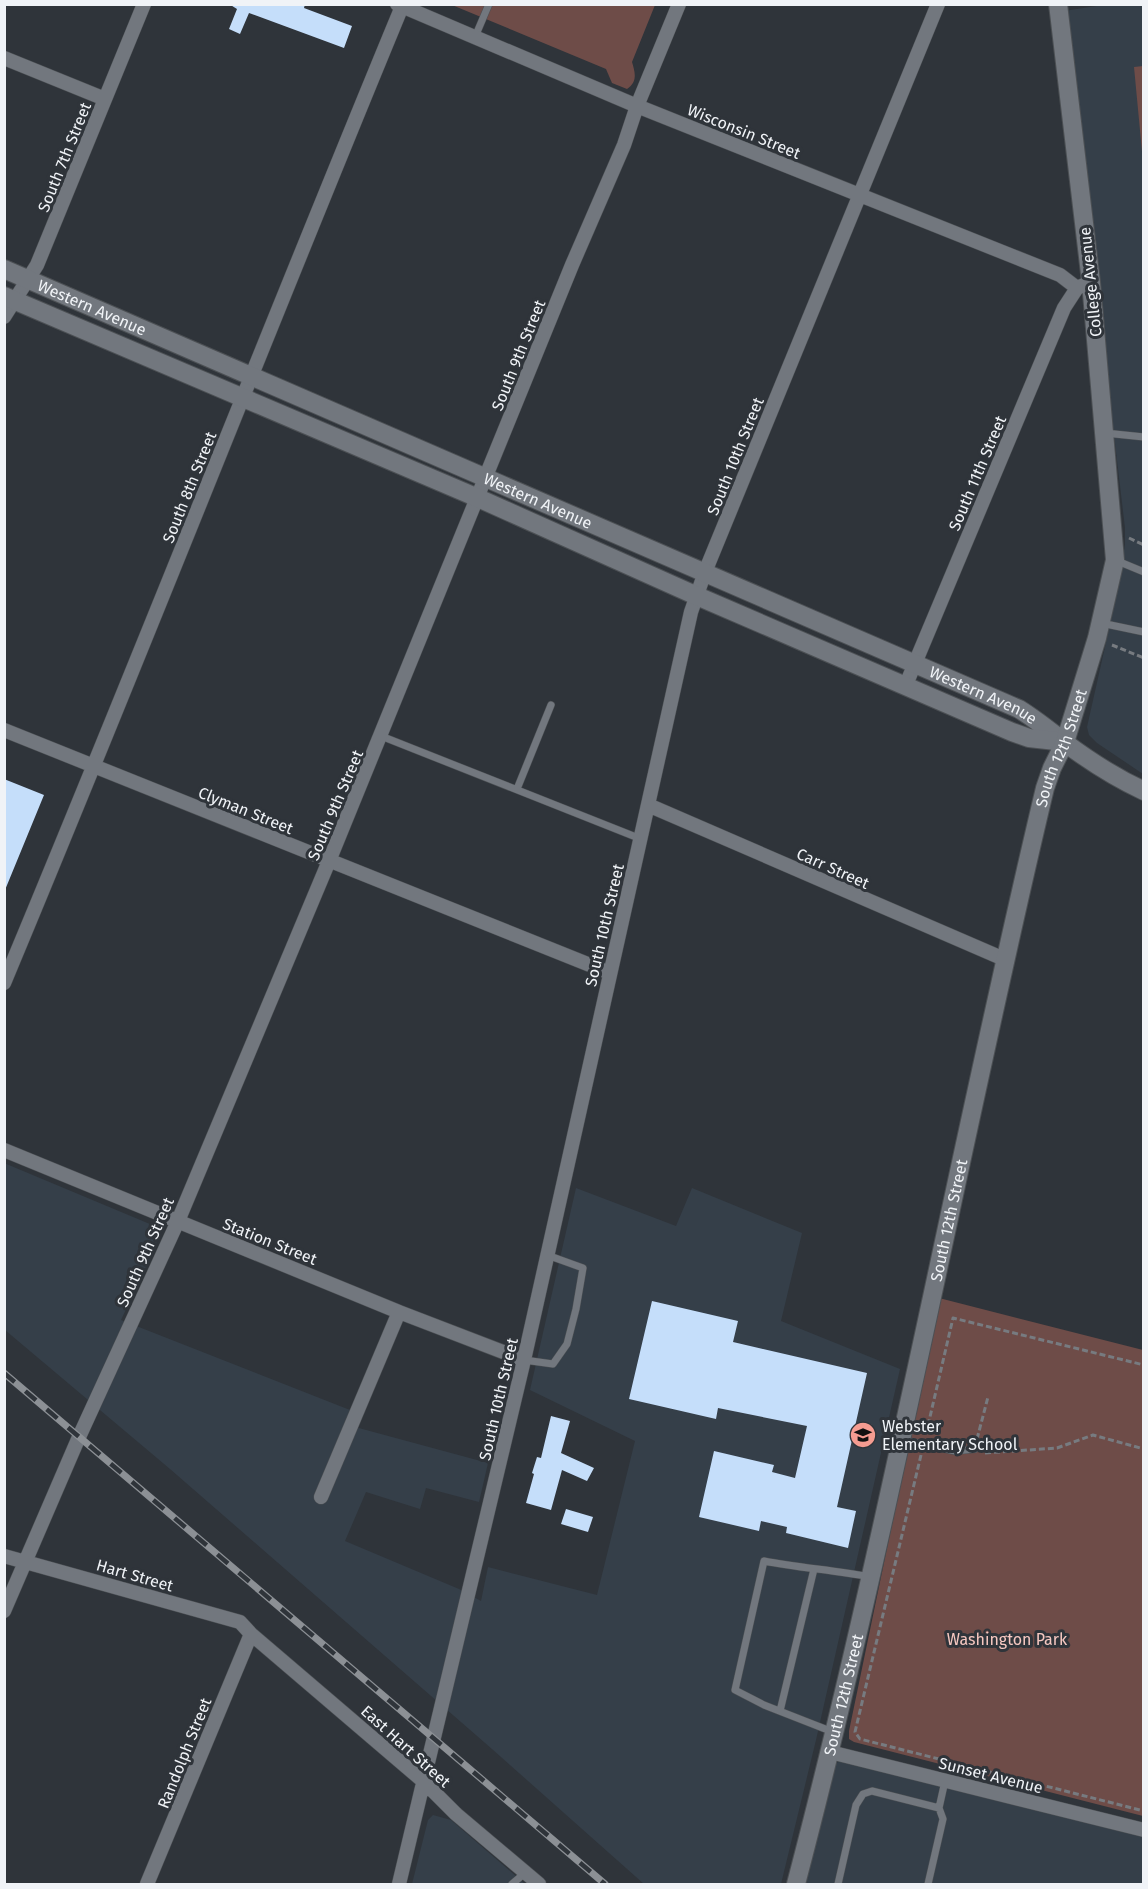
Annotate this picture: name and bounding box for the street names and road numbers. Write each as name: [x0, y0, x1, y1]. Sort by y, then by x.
street label: South 7th Street: [34, 99, 95, 215]
street label: Wisconsin Street: [684, 100, 803, 163]
street label: College Avenue: [1075, 226, 1106, 338]
street label: Western Avenue: [35, 276, 149, 340]
street label: South 9th Street: [488, 297, 549, 413]
street label: South 10th Street: [703, 394, 768, 518]
street label: South 11th Street: [945, 413, 1010, 534]
street label: South 8th Street: [158, 429, 221, 546]
street label: Western Avenue: [481, 469, 595, 533]
street label: Western Avenue: [926, 662, 1041, 728]
street label: South 12th Street: [1032, 687, 1091, 809]
street label: South 9th Street: [304, 747, 367, 863]
street label: Clyman Street: [196, 783, 296, 838]
street label: Carr Street: [794, 844, 872, 893]
street label: South 10th Street: [581, 862, 628, 988]
street label: South 12th Street: [927, 1157, 971, 1283]
street label: South 9th Street: [113, 1194, 178, 1310]
street label: Station Street: [220, 1214, 320, 1269]
street label: South 10th Street: [475, 1336, 522, 1462]
street label: Hart Street: [94, 1555, 176, 1596]
street label: South 12th Street: [820, 1632, 867, 1758]
street label: Randolph Street: [154, 1695, 215, 1811]
street label: East Hart Street: [357, 1701, 454, 1792]
street label: Sunset Avenue: [937, 1753, 1045, 1798]

